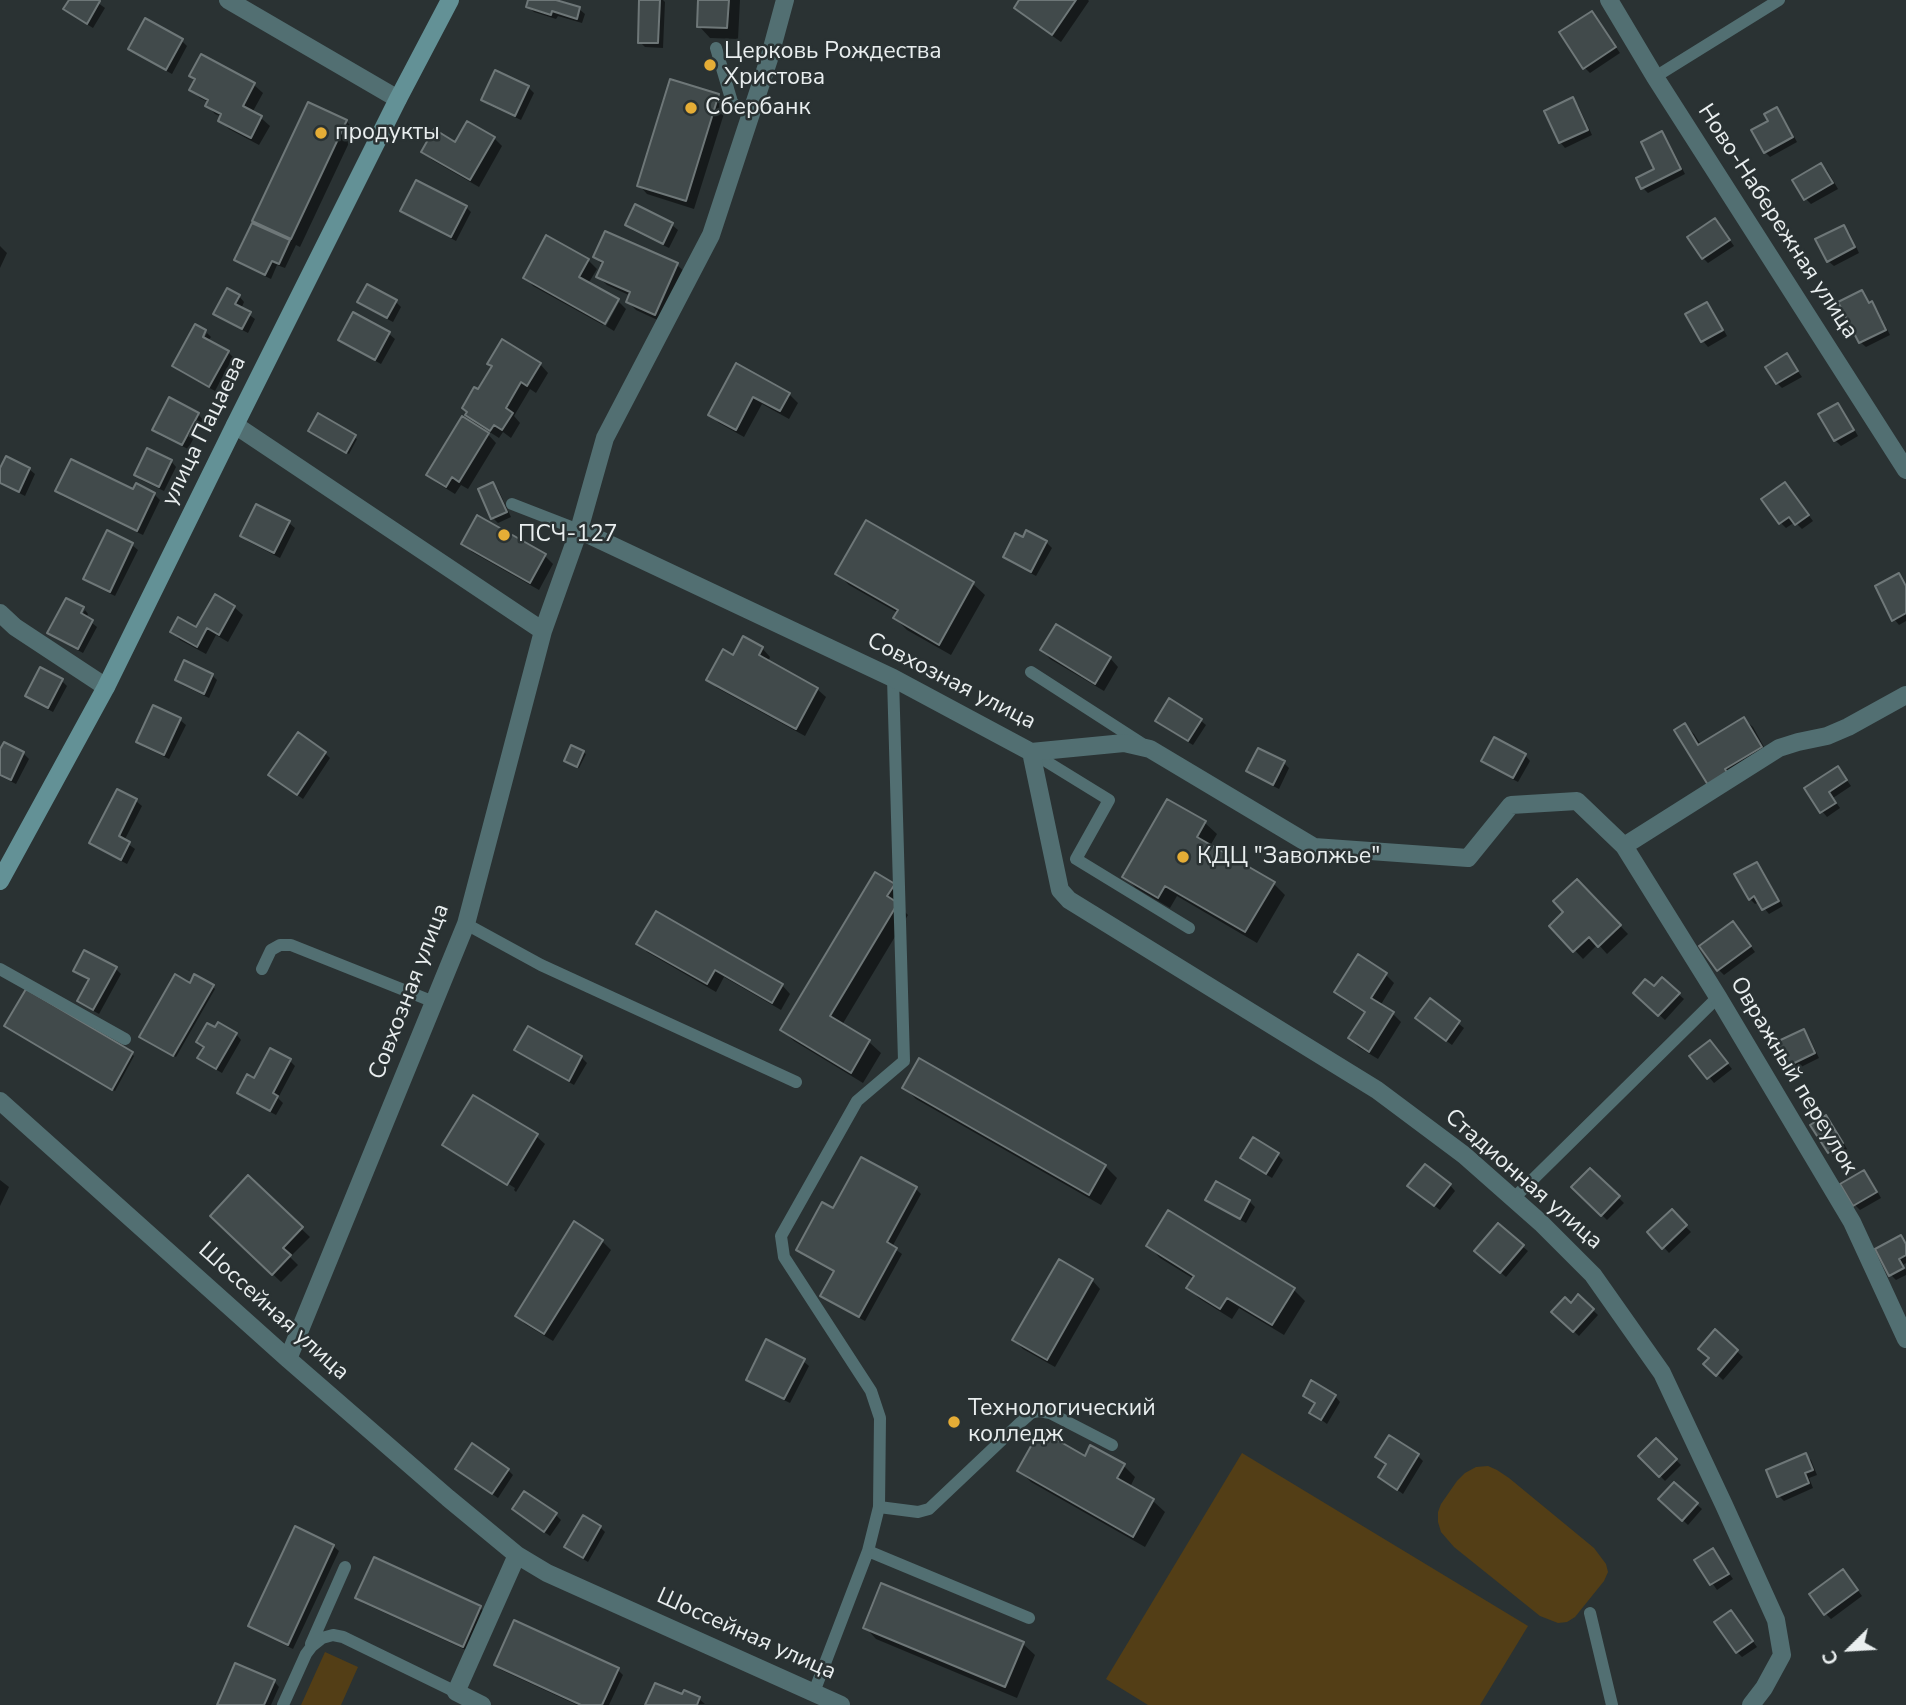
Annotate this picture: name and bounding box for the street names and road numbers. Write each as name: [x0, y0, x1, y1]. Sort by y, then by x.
street label: Ново-Набережная улица: [1691, 100, 1863, 344]
street label: улица Пацаева: [157, 352, 253, 510]
street label: Совхозная улица: [862, 628, 1040, 736]
street label: Совхозная улица: [364, 900, 456, 1084]
street label: Овражный переулок: [1723, 972, 1863, 1180]
street label: Стадионная улица: [1438, 1104, 1608, 1256]
street label: Шоссейная улица: [192, 1237, 354, 1387]
street label: Шоссейная улица: [652, 1583, 840, 1687]

